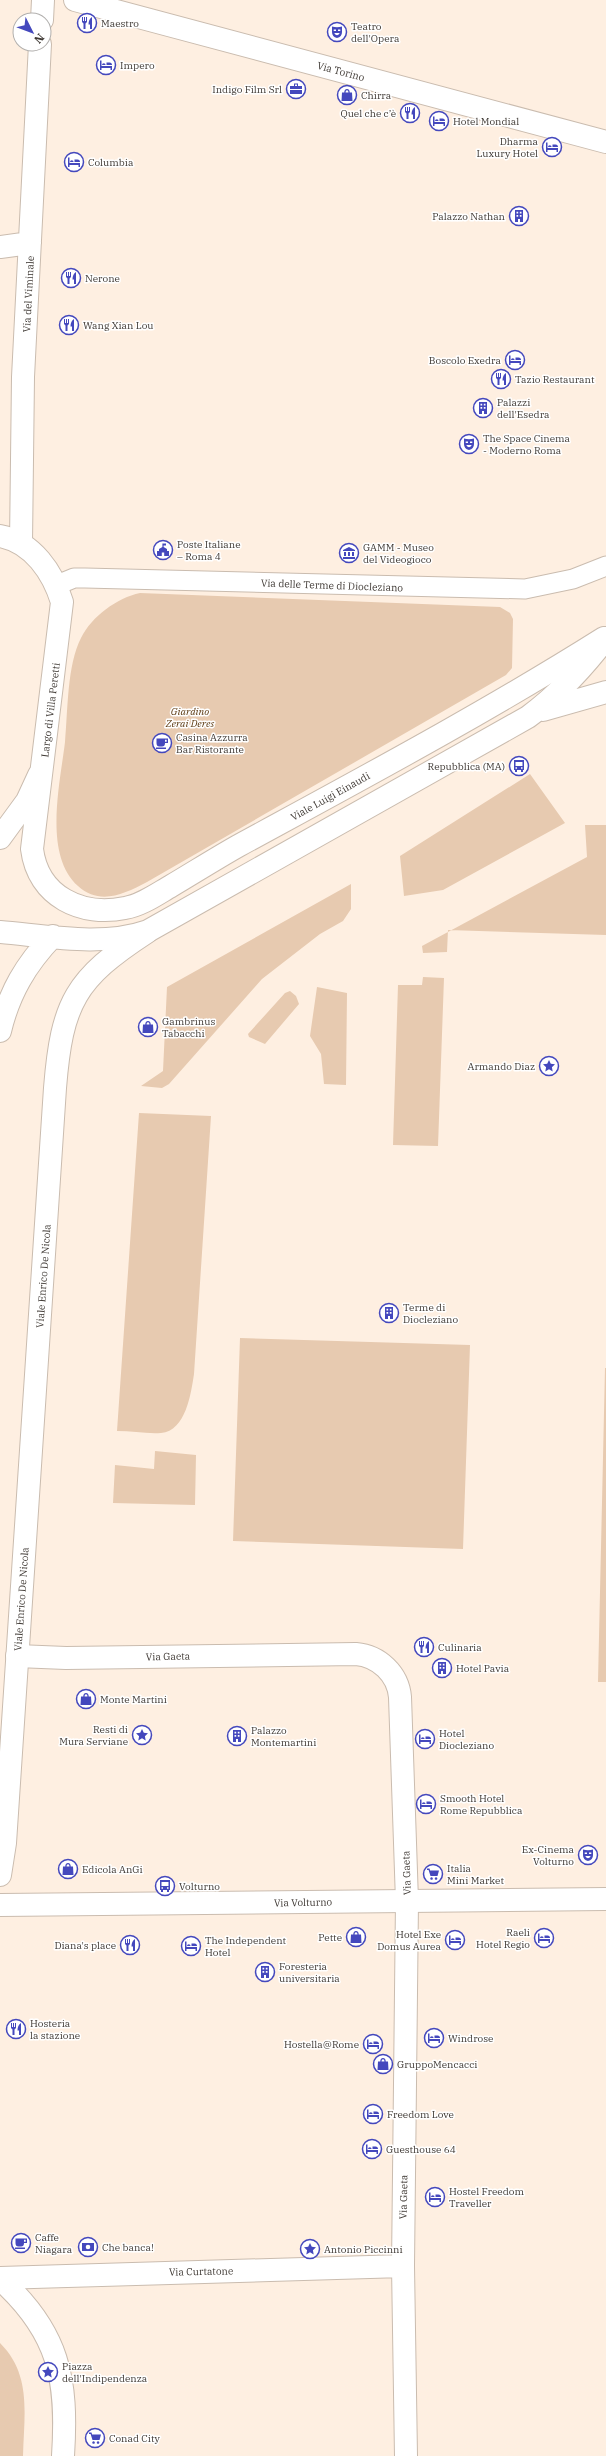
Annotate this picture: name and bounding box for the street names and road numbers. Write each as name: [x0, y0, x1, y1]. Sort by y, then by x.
street label: Via Torino: [316, 59, 366, 84]
street label: Via del Viminale: [20, 255, 37, 333]
street label: Via delle Terme di Diocleziano: [261, 577, 404, 594]
street label: Largo di Villa Peretti: [38, 662, 63, 758]
street label: Viale Luigi Einaudi: [288, 769, 372, 824]
street label: Viale Enrico De Nicola: [33, 1223, 54, 1328]
street label: Viale Enrico De Nicola: [11, 1546, 32, 1651]
street label: Via Gaeta: [146, 1650, 191, 1663]
street label: Via Gaeta: [399, 1850, 414, 1895]
street label: Via Volturno: [274, 1895, 333, 1910]
street label: Via Gaeta: [397, 2174, 410, 2219]
street label: Via Curtatone: [169, 2264, 233, 2279]

